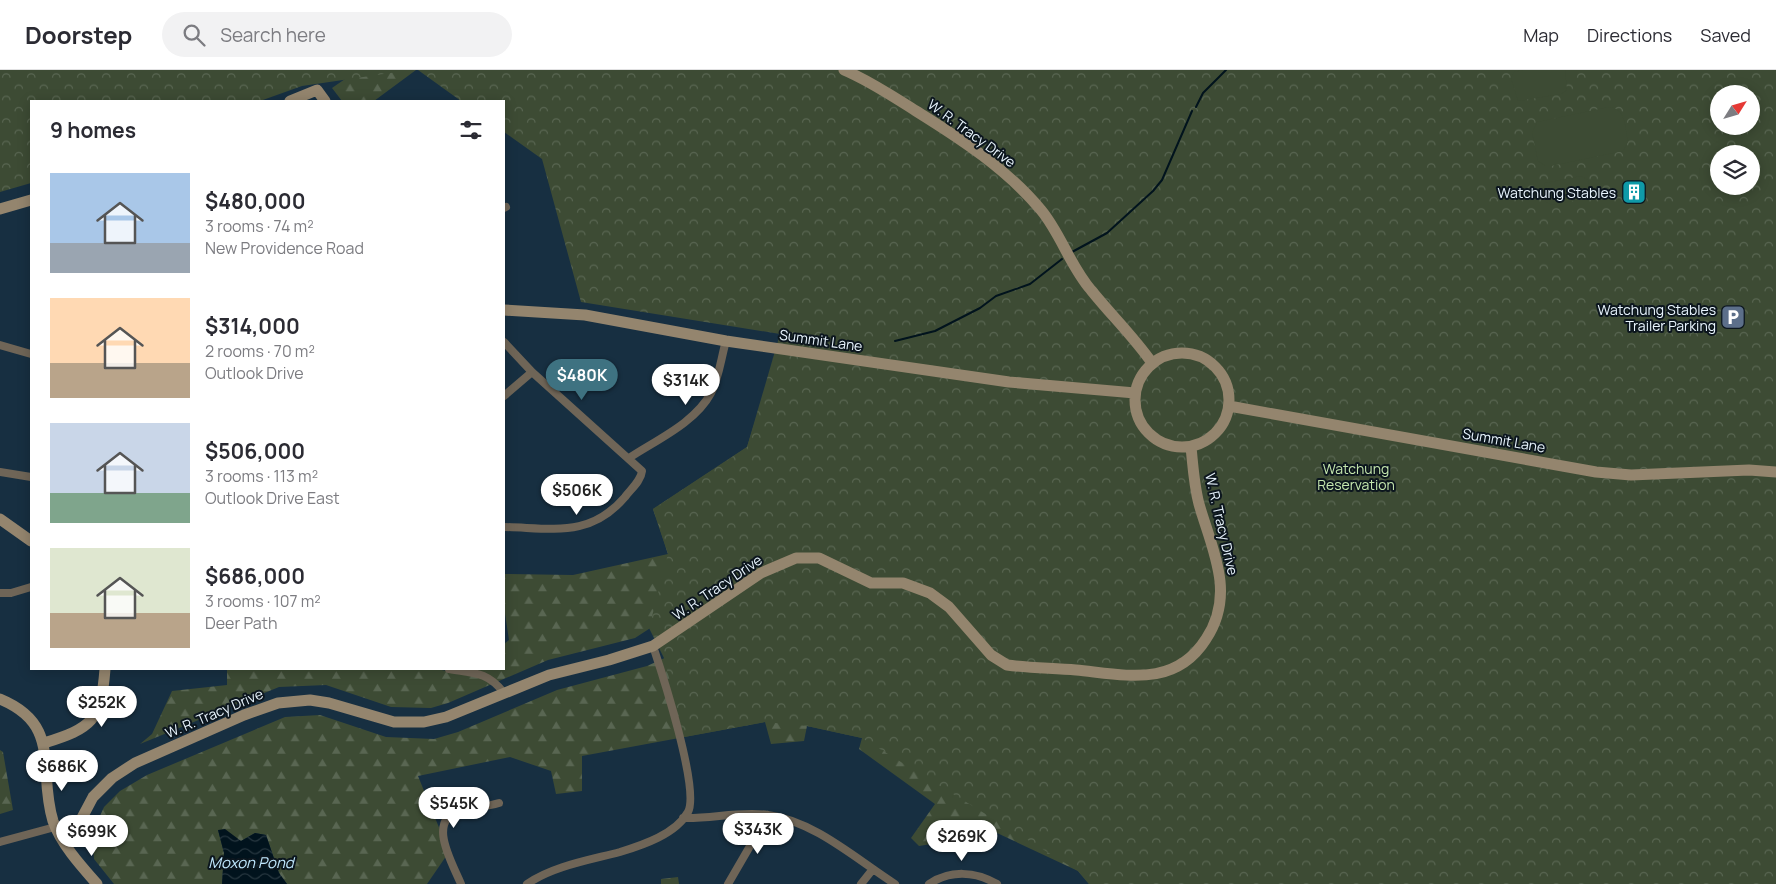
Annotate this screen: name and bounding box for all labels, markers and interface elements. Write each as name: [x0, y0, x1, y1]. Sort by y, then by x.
search box: [162, 12, 512, 57]
text: Doorstep: [25, 18, 132, 51]
icon: search: [180, 21, 208, 49]
text: Search here: [220, 22, 326, 48]
text: Map: [1523, 23, 1559, 47]
text: Directions: [1587, 23, 1672, 47]
text: Saved: [1700, 23, 1751, 47]
north arrow: [1710, 85, 1760, 135]
map controls: [1710, 85, 1760, 195]
street label: W. R. Tracy Drive: [924, 95, 1020, 171]
text: 9 homes: [50, 116, 136, 144]
icon: filters: [457, 116, 485, 144]
button: layers: [1710, 145, 1760, 195]
building icon: Watchung Stables: [1621, 179, 1647, 205]
place label: Watchung Stables: [1498, 183, 1616, 202]
text: $480,000: [205, 187, 305, 215]
icon: home: [90, 193, 150, 253]
text: 3 rooms · 74 m²: [205, 215, 314, 237]
text: New Providence Road: [205, 237, 364, 259]
place label: Watchung Stables Trailer Parking: [1598, 300, 1716, 335]
parking icon: Watchung Stables Trailer Parking: [1720, 304, 1746, 330]
text: $314,000: [205, 312, 300, 340]
icon: home: [90, 318, 150, 378]
street label: Summit Lane: [778, 325, 864, 355]
text: 2 rooms · 70 m²: [205, 340, 315, 362]
pin: $480K: [547, 358, 617, 401]
text: Outlook Drive: [205, 362, 304, 384]
text: $480K: [557, 364, 607, 386]
pin: $314K: [651, 364, 721, 406]
text: $314K: [663, 369, 709, 391]
street label: Summit Lane: [1461, 423, 1547, 457]
text: $506,000: [205, 437, 305, 465]
icon: home: [90, 443, 150, 503]
park label: Watchung Reservation: [1317, 459, 1395, 494]
text: 3 rooms · 113 m²: [205, 465, 318, 487]
street label: W. R. Tracy Drive: [1201, 471, 1243, 577]
pin: $506K: [542, 474, 612, 516]
text: $506K: [552, 479, 602, 501]
text: Outlook Drive East: [205, 487, 340, 509]
street label: W. R. Tracy Drive: [668, 550, 766, 624]
text: $686,000: [205, 562, 305, 590]
icon: home: [90, 568, 150, 628]
text: 3 rooms · 107 m²: [205, 590, 321, 612]
text: Deer Path: [205, 612, 278, 634]
street label: W. R. Tracy Drive: [162, 684, 266, 742]
pin: $252K: [67, 686, 137, 728]
text: $252K: [78, 691, 126, 713]
pin: $686K: [27, 750, 97, 792]
text: $686K: [37, 755, 87, 777]
pin: $545K: [419, 786, 489, 829]
text: $545K: [430, 792, 478, 814]
pin: $343K: [723, 812, 793, 855]
pin: $699K: [57, 814, 127, 857]
text: $343K: [734, 818, 782, 840]
text: $699K: [67, 820, 117, 842]
pin: $269K: [927, 820, 997, 862]
text: $269K: [937, 825, 987, 847]
water label: Moxon Pond: [208, 852, 296, 873]

